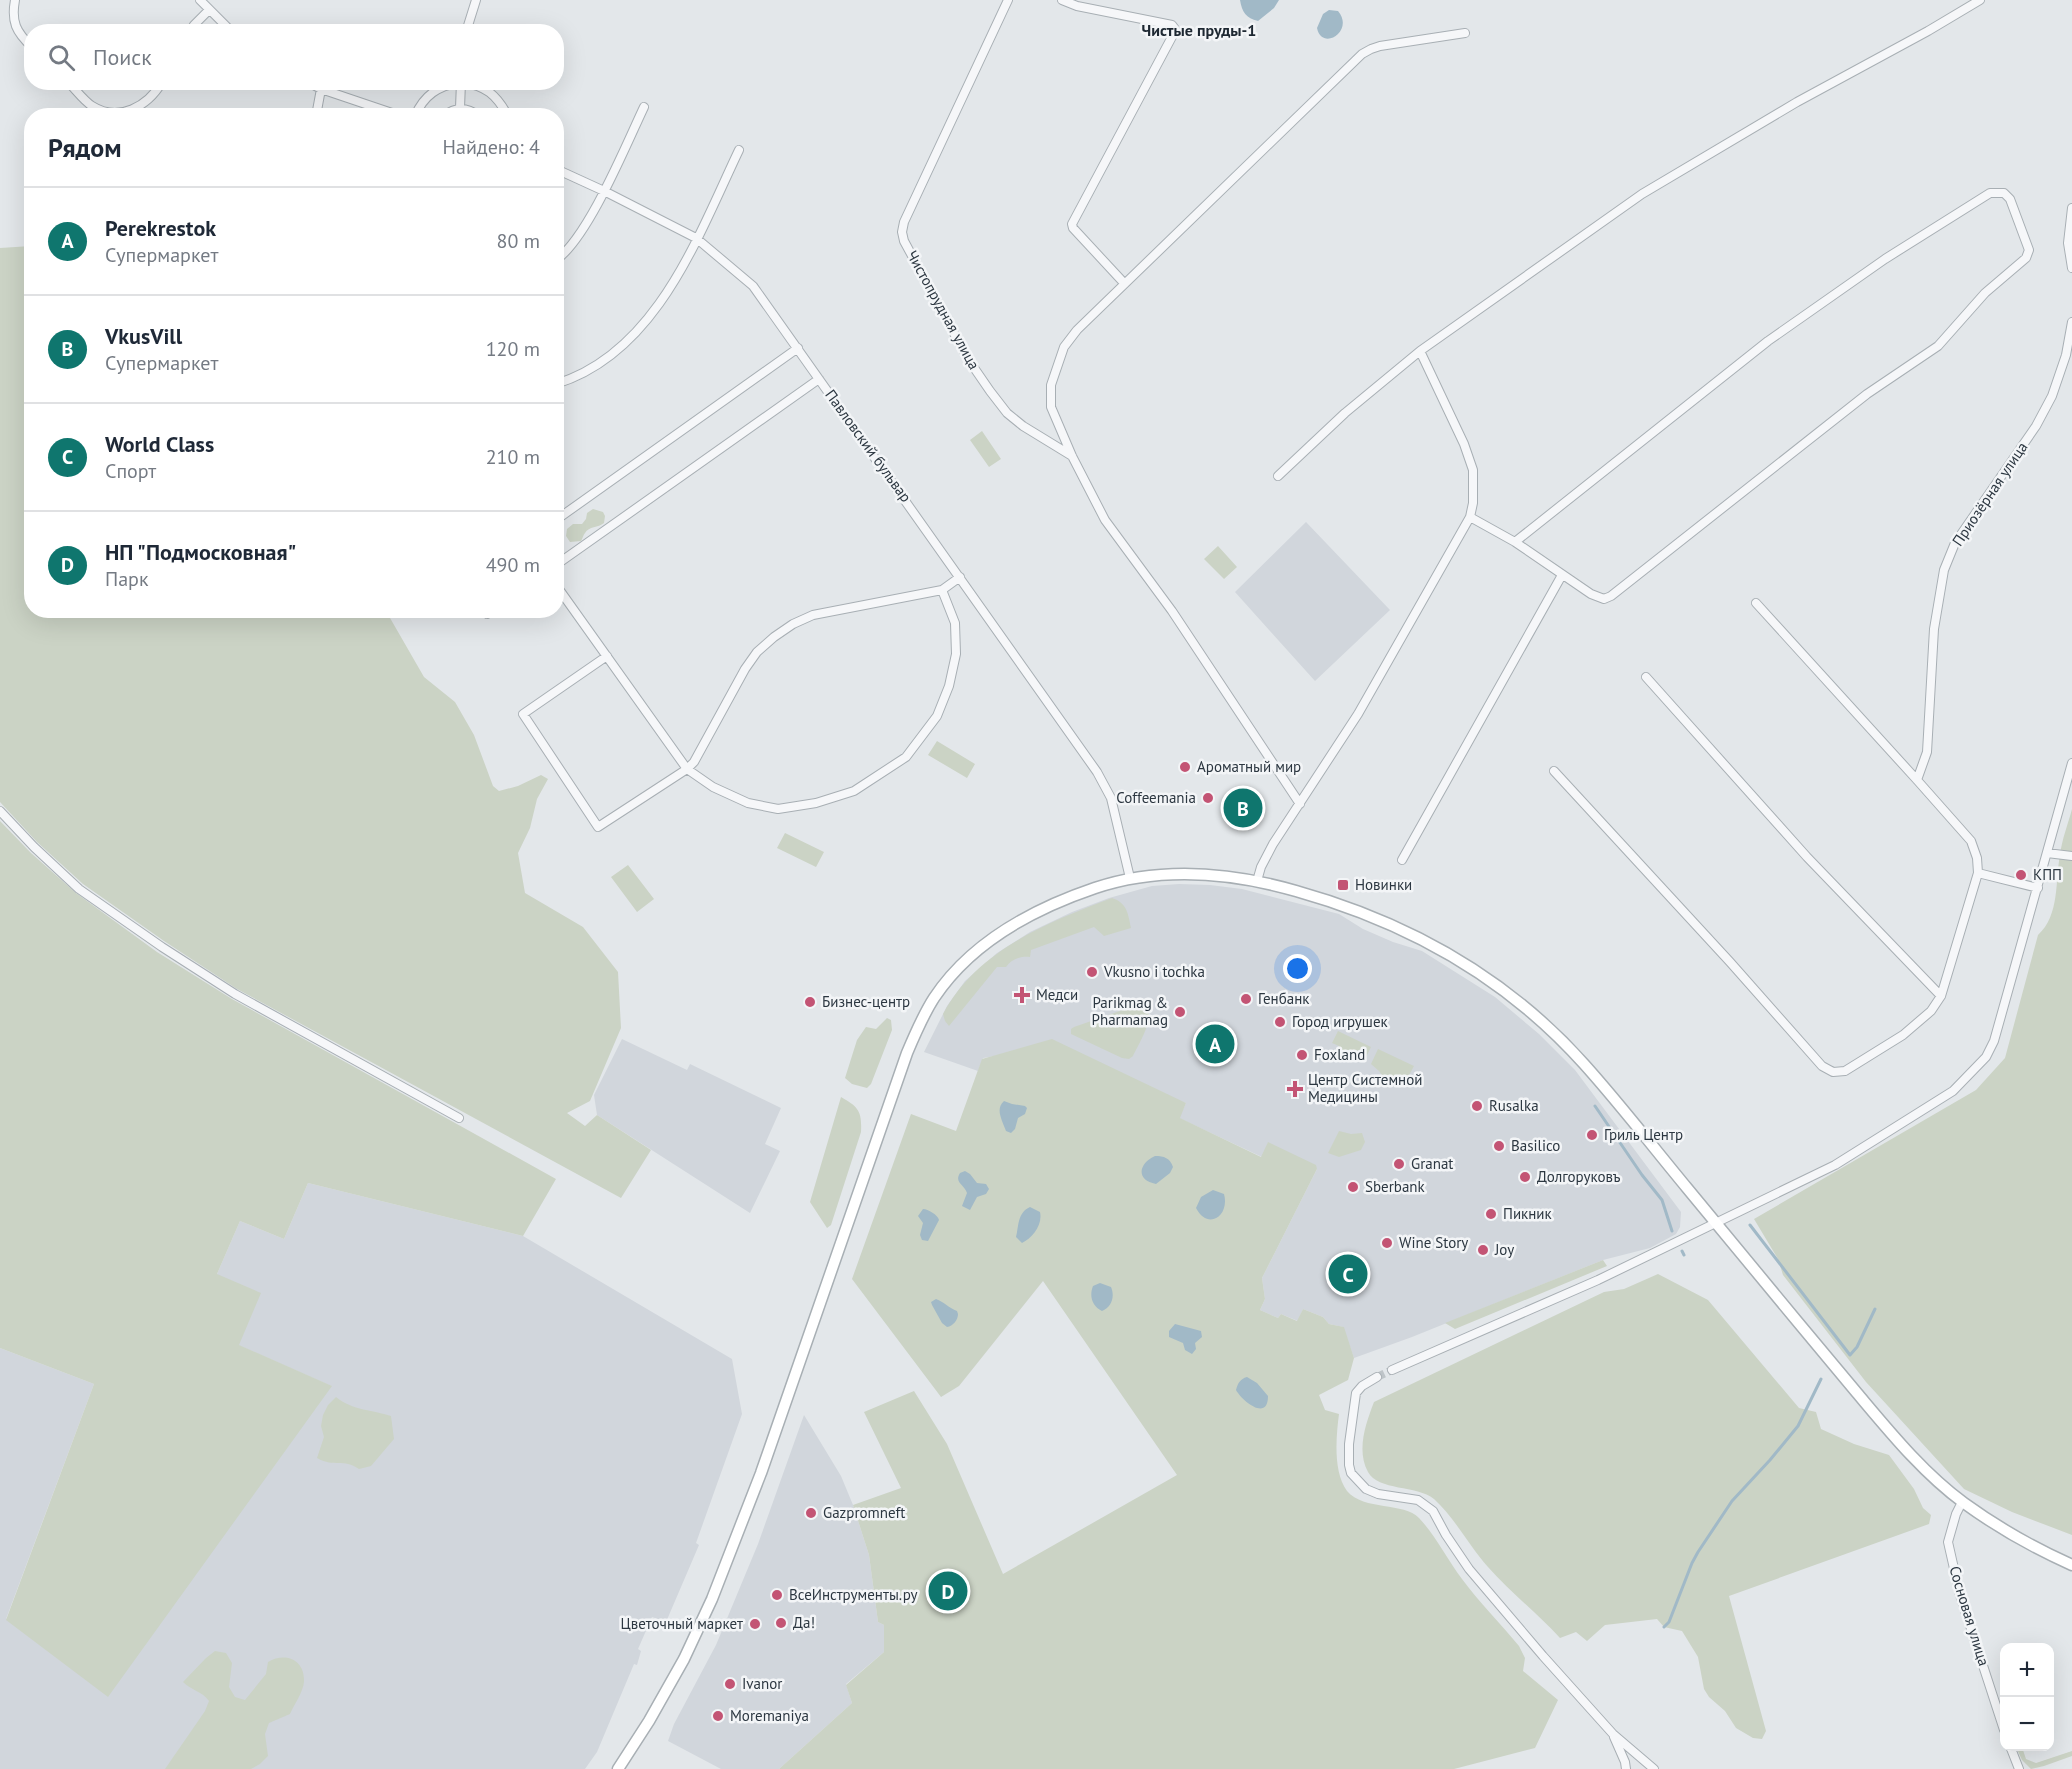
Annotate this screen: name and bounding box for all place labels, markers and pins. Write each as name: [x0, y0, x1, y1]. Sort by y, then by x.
place label: Ароматный мир: [1197, 757, 1301, 776]
marker: Ароматный мир: [1178, 760, 1192, 774]
pin: B: [1224, 786, 1262, 830]
place label: Coffeemania: [1116, 788, 1196, 807]
marker: Coffeemania: [1201, 791, 1215, 805]
place label: КПП: [2033, 865, 2062, 884]
marker: КПП: [2014, 868, 2028, 882]
place label: Новинки: [1355, 875, 1412, 894]
marker: Новинки: [1336, 878, 1350, 892]
place label: Vkusno i tochka: [1103, 962, 1205, 981]
marker: Vkusno i tochka: [1085, 965, 1099, 979]
place label: Медси: [1036, 985, 1078, 1004]
marker: Медси: [1013, 986, 1031, 1004]
place label: Генбанк: [1258, 989, 1310, 1008]
place label: Бизнес-центр: [822, 992, 910, 1011]
marker: Генбанк: [1239, 992, 1253, 1006]
place label: Parikmag & Pharmamag: [1092, 993, 1168, 1029]
marker: Бизнес-центр: [803, 995, 817, 1009]
marker: Parikmag & Pharmamag: [1173, 1005, 1187, 1019]
place label: Город игрушек: [1292, 1012, 1389, 1031]
marker: Город игрушек: [1273, 1015, 1287, 1029]
pin: A: [1196, 1022, 1234, 1066]
place label: Foxland: [1314, 1045, 1365, 1064]
marker: Foxland: [1295, 1048, 1309, 1062]
place label: Центр Системной Медицины: [1308, 1070, 1422, 1106]
marker: Центр Системной Медицины: [1286, 1080, 1304, 1098]
place label: Rusalka: [1489, 1096, 1539, 1115]
marker: Rusalka: [1470, 1099, 1484, 1113]
place label: Гриль Центр: [1604, 1125, 1683, 1144]
marker: Гриль Центр: [1585, 1128, 1599, 1142]
place label: Basilico: [1511, 1136, 1560, 1155]
marker: Basilico: [1492, 1139, 1506, 1153]
place label: Granat: [1411, 1154, 1453, 1173]
marker: Granat: [1392, 1157, 1406, 1171]
place label: Долгоруковъ: [1537, 1167, 1620, 1186]
marker: Долгоруковъ: [1518, 1170, 1532, 1184]
place label: Sberbank: [1365, 1177, 1426, 1196]
marker: Sberbank: [1346, 1180, 1360, 1194]
place label: Пикник: [1503, 1204, 1553, 1223]
marker: Пикник: [1484, 1207, 1498, 1221]
place label: Wine Story: [1399, 1233, 1468, 1252]
marker: Wine Story: [1380, 1236, 1394, 1250]
place label: Joy: [1494, 1240, 1514, 1259]
marker: Joy: [1476, 1243, 1490, 1257]
pin: C: [1328, 1252, 1368, 1296]
place label: Gazpromneft: [823, 1503, 905, 1522]
marker: Gazpromneft: [804, 1506, 818, 1520]
pin: D: [928, 1568, 968, 1614]
place label: ВсеИнструменты.ру: [789, 1585, 918, 1604]
marker: ВсеИнструменты.ру: [770, 1588, 784, 1602]
place label: Да!: [793, 1613, 815, 1632]
place label: Цветочный маркет: [620, 1614, 743, 1633]
marker: Да!: [774, 1616, 788, 1630]
marker: Цветочный маркет: [748, 1617, 762, 1631]
place label: Ivanor: [742, 1674, 782, 1693]
marker: Ivanor: [723, 1677, 737, 1691]
place label: Moremaniya: [730, 1706, 809, 1725]
marker: Moremaniya: [711, 1709, 725, 1723]

